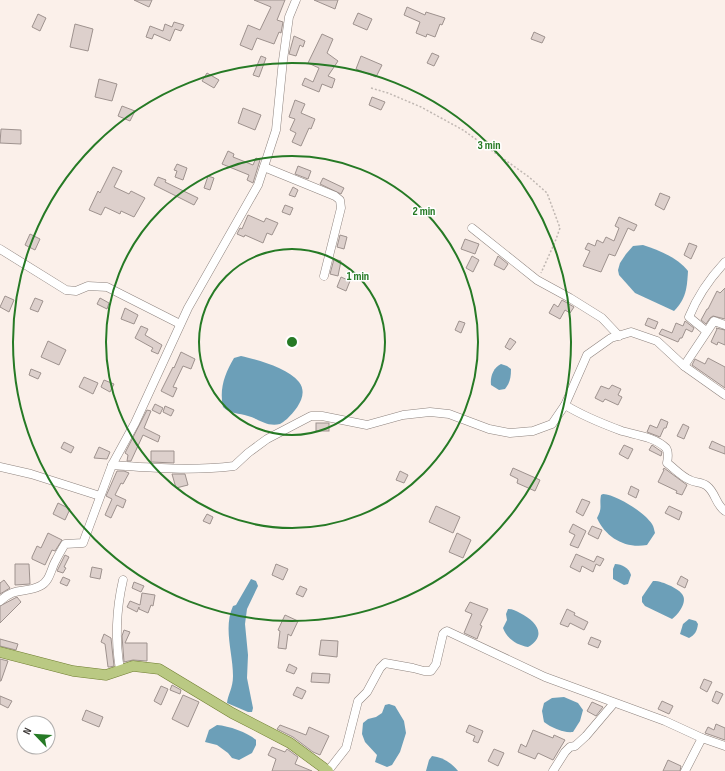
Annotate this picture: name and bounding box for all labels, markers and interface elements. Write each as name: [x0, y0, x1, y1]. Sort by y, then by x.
text: 3 min: [478, 138, 500, 153]
text: 2 min: [413, 204, 435, 219]
text: 1 min: [347, 269, 369, 284]
centre of rings: [285, 335, 299, 349]
north arrow: [16, 715, 56, 755]
text: N: [20, 725, 35, 736]

